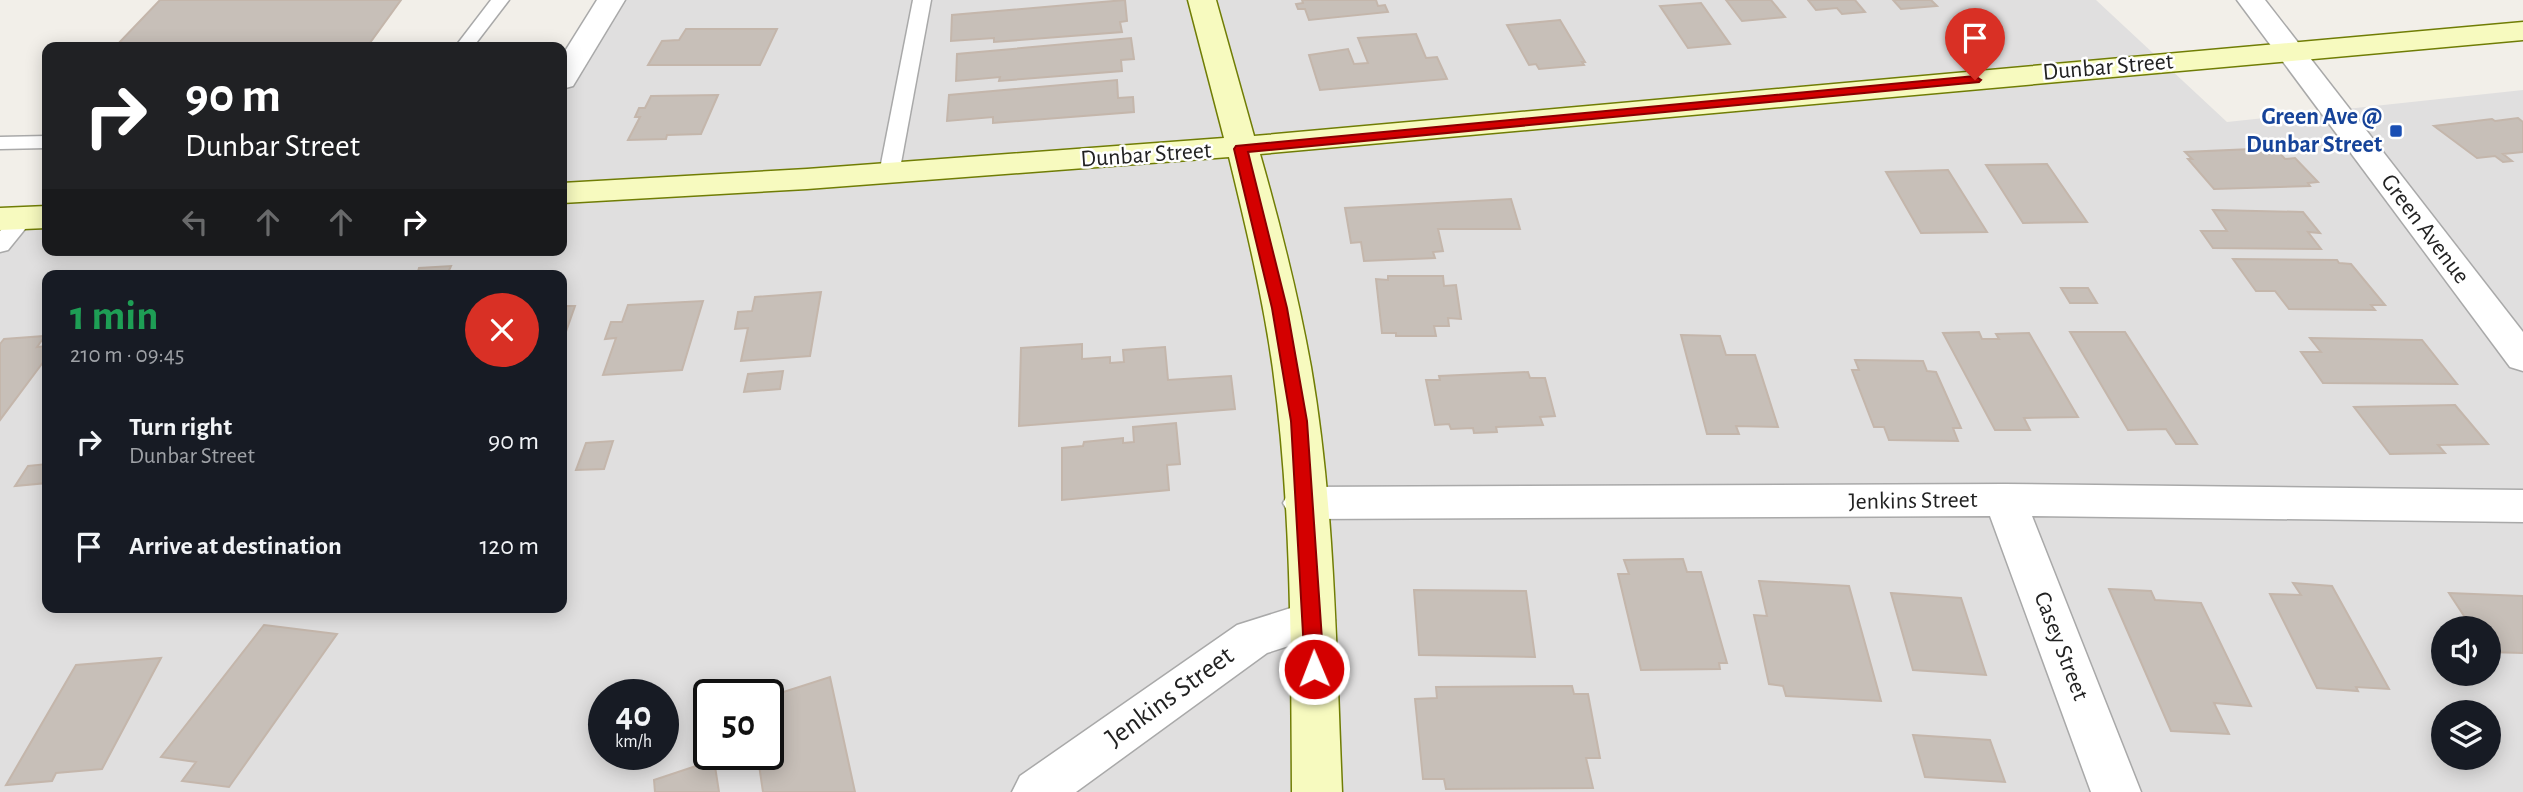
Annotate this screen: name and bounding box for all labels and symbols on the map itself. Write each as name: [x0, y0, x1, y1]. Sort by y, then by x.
pin: [1945, 8, 2005, 80]
street label: Dunbar Street: [2042, 49, 2175, 85]
place label: Green Ave @ Dunbar Street: [2246, 105, 2382, 157]
marker: Green Ave @ Dunbar Street: [2388, 123, 2404, 139]
street label: Dunbar Street: [1080, 138, 1213, 172]
street label: Green Avenue: [2376, 170, 2474, 288]
street label: Jenkins Street: [1848, 488, 1978, 514]
street label: Casey Street: [2029, 588, 2093, 704]
position arrow: [1277, 632, 1351, 706]
street label: Jenkins Street: [1101, 641, 1239, 753]
speed limit sign: 50: [693, 679, 784, 770]

